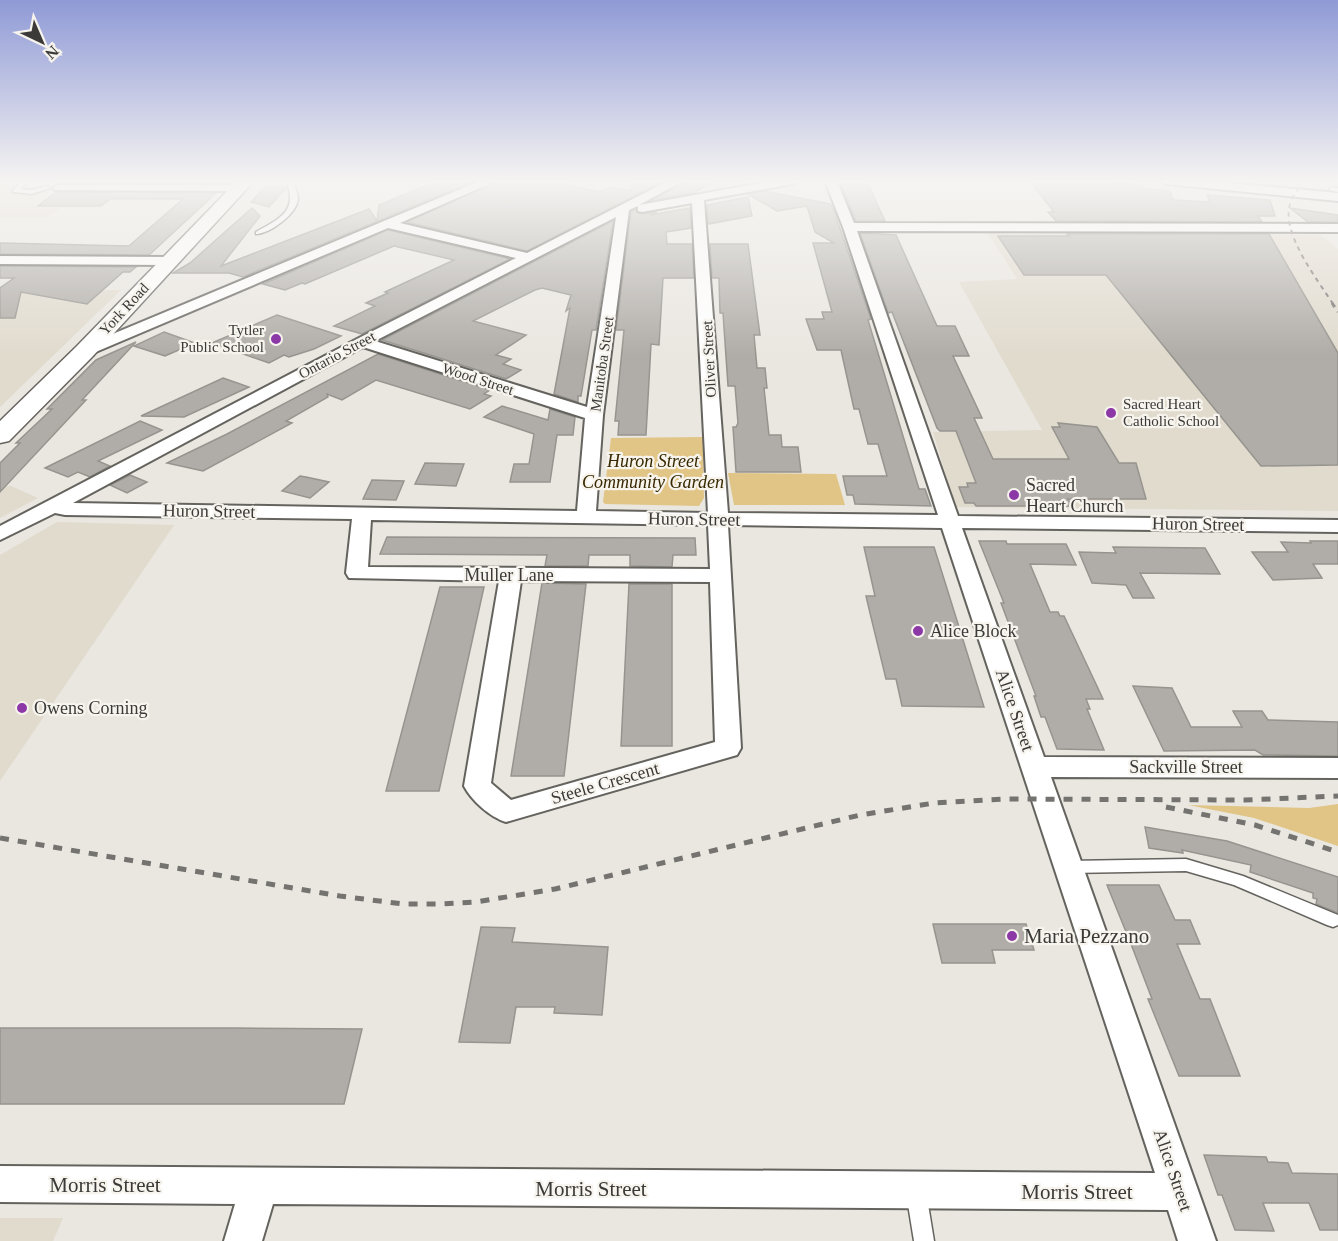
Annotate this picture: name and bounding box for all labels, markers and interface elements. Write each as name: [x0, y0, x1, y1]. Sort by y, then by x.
north arrow: [12, 12, 72, 72]
text: N: [42, 42, 62, 63]
street label: York Road: [96, 280, 152, 338]
street label: Manitoba Street: [587, 314, 617, 413]
street label: Oliver Street: [699, 319, 719, 398]
place label: Tytler Public School: [180, 322, 264, 355]
street label: Ontario Street: [296, 328, 379, 382]
marker: Tytler Public School: [269, 332, 283, 346]
street label: Wood Street: [440, 360, 517, 398]
place label: Sacred Heart Catholic School: [1123, 396, 1219, 429]
marker: Sacred Heart Catholic School: [1104, 406, 1118, 420]
park label: Huron Street Community Garden: [582, 451, 724, 492]
place label: Sacred Heart Church: [1026, 475, 1123, 516]
marker: Sacred Heart Church: [1007, 488, 1021, 502]
street label: Huron Street: [163, 500, 255, 522]
street label: Huron Street: [648, 508, 740, 530]
street label: Huron Street: [1152, 513, 1244, 535]
street label: Muller Lane: [464, 565, 554, 585]
place label: Alice Block: [930, 621, 1016, 641]
marker: Alice Block: [911, 624, 925, 638]
street label: Alice Street: [992, 666, 1038, 754]
place label: Owens Corning: [34, 698, 148, 718]
marker: Owens Corning: [15, 701, 29, 715]
street label: Sackville Street: [1129, 757, 1243, 777]
street label: Steele Crescent: [549, 758, 661, 808]
place label: Maria Pezzano: [1024, 924, 1149, 948]
marker: Maria Pezzano: [1005, 929, 1019, 943]
street label: Alice Street: [1150, 1126, 1196, 1214]
street label: Morris Street: [49, 1173, 161, 1197]
street label: Morris Street: [535, 1177, 647, 1201]
street label: Morris Street: [1021, 1180, 1133, 1204]

